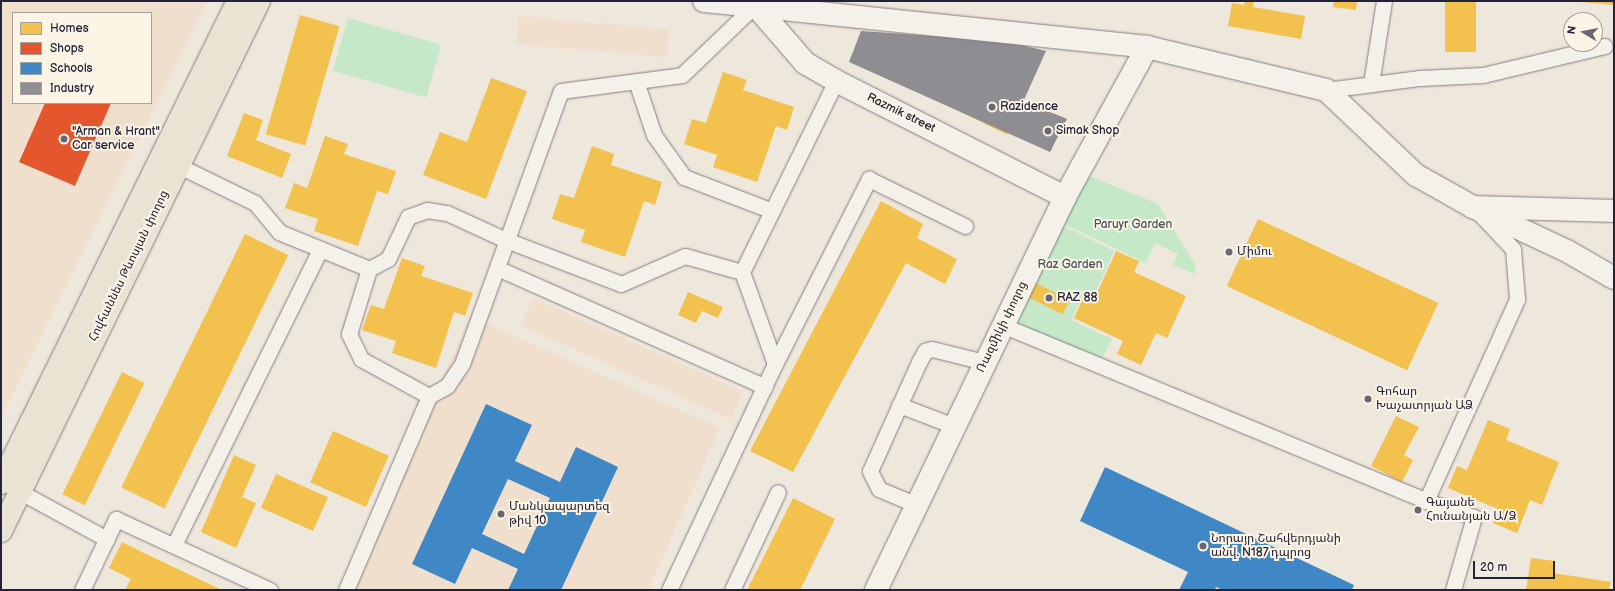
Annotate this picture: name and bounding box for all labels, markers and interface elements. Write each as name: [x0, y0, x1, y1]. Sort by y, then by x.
legend: [12, 12, 152, 104]
north arrow: [1563, 12, 1603, 52]
text: Homes: [50, 21, 89, 36]
text: N: [1565, 25, 1579, 35]
text: Shops: [50, 41, 84, 56]
text: Schools: [50, 61, 93, 76]
text: Industry: [50, 81, 94, 96]
street label: Razmik street: [864, 90, 938, 136]
place label: Razidence: [1000, 100, 1058, 114]
marker: Razidence: [987, 102, 997, 112]
place label: Simak Shop: [1056, 124, 1120, 138]
place label: "Arman & Hrant" Car service: [72, 125, 160, 153]
marker: Simak Shop: [1043, 126, 1053, 136]
marker: "Arman & Hrant" Car service: [59, 134, 69, 144]
street label: Հովհաննես Թևոսյան փողոց: [86, 188, 172, 344]
park label: Paruyr Garden: [1094, 218, 1172, 232]
place label: Միմու: [1237, 245, 1272, 259]
marker: Միմու: [1224, 247, 1234, 257]
park label: Raz Garden: [1038, 258, 1102, 272]
street label: Ռազմիկի փողոց: [974, 279, 1030, 375]
place label: RAZ 88: [1057, 291, 1097, 305]
marker: RAZ 88: [1044, 293, 1054, 303]
place label: Գոհար Խաչատրյան ԱՁ: [1376, 385, 1473, 413]
marker: Գոհար Խաչատրյան ԱՁ: [1363, 394, 1373, 404]
place label: Գայանե Հունանյան Ա/Ձ: [1426, 496, 1517, 524]
place label: Մանկապարտեզ թիվ 10: [509, 500, 609, 528]
marker: Գայանե Հունանյան Ա/Ձ: [1413, 505, 1423, 515]
marker: Մանկապարտեզ թիվ 10: [496, 509, 506, 519]
place label: Նորայր Շահվերդյանի անվ. N187 դպրոց: [1211, 532, 1341, 560]
marker: Նորայր Շահվերդյանի անվ. N187 դպրոց: [1198, 541, 1208, 551]
scale bar: [1475, 553, 1557, 579]
text: 20 m: [1480, 560, 1507, 575]

